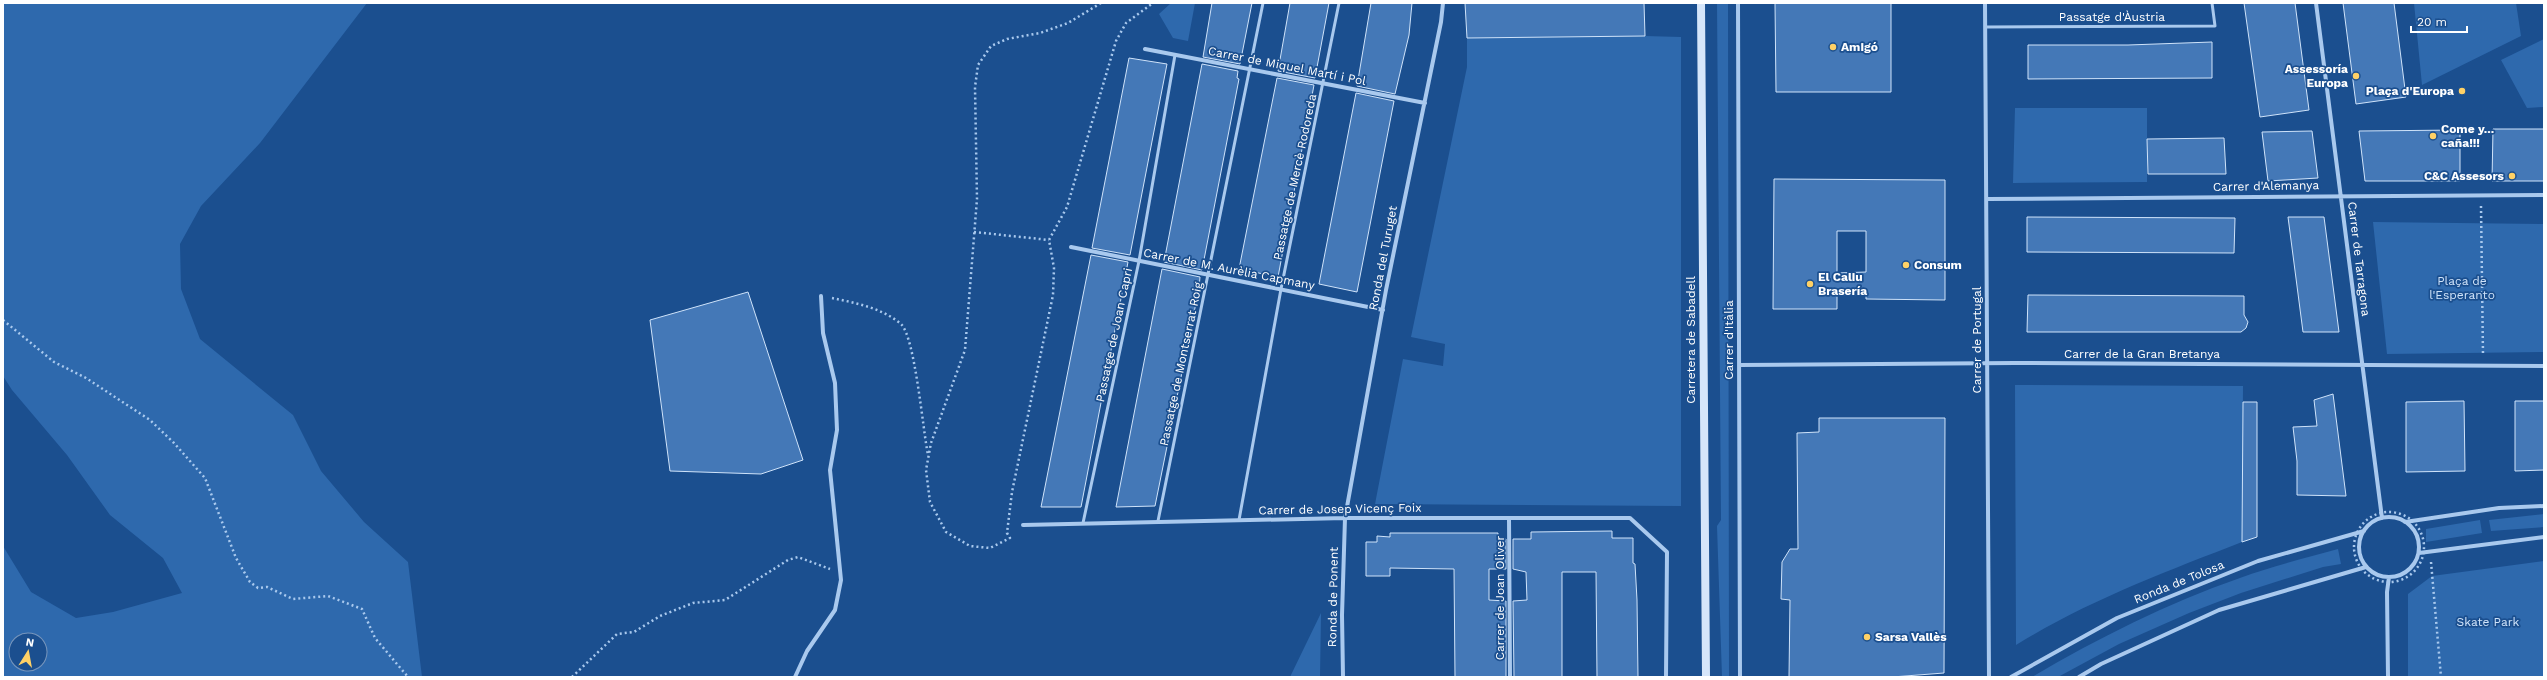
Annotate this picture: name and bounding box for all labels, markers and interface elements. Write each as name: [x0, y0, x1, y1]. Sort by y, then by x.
scale bar: [2411, 8, 2467, 34]
street label: Passatge d'Àustria: [2059, 10, 2165, 24]
text: 20 m: [2417, 15, 2447, 29]
place label: Amigó: [1841, 40, 1878, 54]
marker: Amigó: [1828, 42, 1838, 52]
street label: Carrer de Miquel Martí i Pol: [1207, 44, 1367, 88]
place label: Assessoría Europa: [2285, 62, 2348, 90]
marker: Assessoría Europa: [2351, 71, 2361, 81]
place label: Plaça d'Europa: [2366, 84, 2454, 98]
marker: Plaça d'Europa: [2457, 86, 2467, 96]
street label: Passatge de Mercè Rodoreda: [1271, 92, 1320, 261]
place label: Come y... caña!!!: [2441, 122, 2494, 150]
marker: Come y... caña!!!: [2428, 131, 2438, 141]
place label: C&C Assesors: [2424, 169, 2505, 183]
marker: C&C Assesors: [2507, 171, 2517, 181]
street label: Carrer d'Alemanya: [2213, 178, 2319, 194]
street label: Carrer de Tarragona: [2345, 201, 2373, 317]
street label: Ronda del Turuget: [1366, 204, 1400, 312]
street label: Carrer de M. Aurèlia Capmany: [1142, 245, 1317, 293]
place label: Consum: [1914, 258, 1962, 272]
marker: Consum: [1901, 260, 1911, 270]
street label: Passatge de Joan Capri: [1093, 267, 1135, 403]
place label: El Caliu Brasería: [1818, 270, 1867, 298]
park label: Plaça de l'Esperanto: [2429, 274, 2495, 302]
street label: Carretera de Sabadell: [1684, 276, 1698, 404]
marker: El Caliu Brasería: [1805, 279, 1815, 289]
street label: Passatge de Montserrat Roig: [1157, 280, 1205, 447]
street label: Carrer de Portugal: [1970, 286, 1984, 394]
street label: Carrer d'Itàlia: [1722, 300, 1736, 380]
street label: Carrer de la Gran Bretanya: [2064, 347, 2220, 361]
street label: Carrer de Josep Vicenç Foix: [1258, 501, 1422, 517]
street label: Carrer de Joan Oliver: [1493, 536, 1507, 660]
street label: Ronda de Ponent: [1325, 547, 1341, 647]
street label: Ronda de Tolosa: [2132, 557, 2226, 606]
park label: Skate Park: [2457, 615, 2520, 629]
place label: Sarsa Vallès: [1875, 630, 1947, 644]
north arrow: [8, 632, 48, 672]
marker: Sarsa Vallès: [1862, 632, 1872, 642]
text: N: [25, 636, 35, 650]

